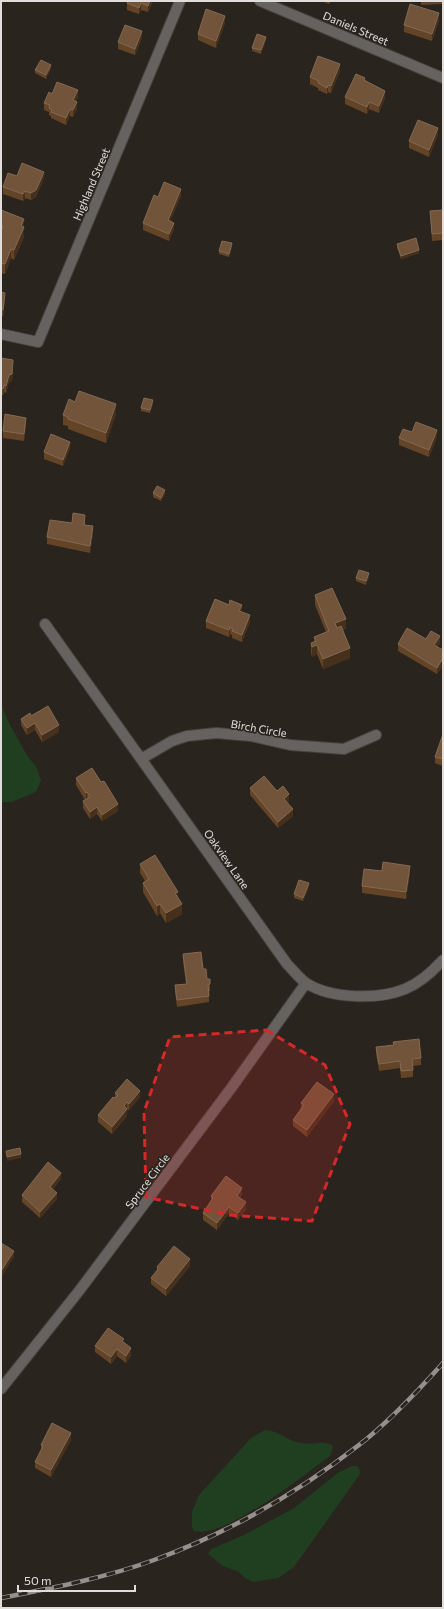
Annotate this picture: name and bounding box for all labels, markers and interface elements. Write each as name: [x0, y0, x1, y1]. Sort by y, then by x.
street label: Daniels Street: [321, 8, 391, 48]
street label: Highland Street: [70, 145, 112, 222]
street label: Birch Circle: [230, 717, 288, 739]
street label: Oakview Lane: [202, 827, 252, 892]
street label: Spruce Circle: [122, 1151, 172, 1211]
scale bar: [18, 1567, 135, 1593]
text: 50 m: [24, 1573, 52, 1587]

